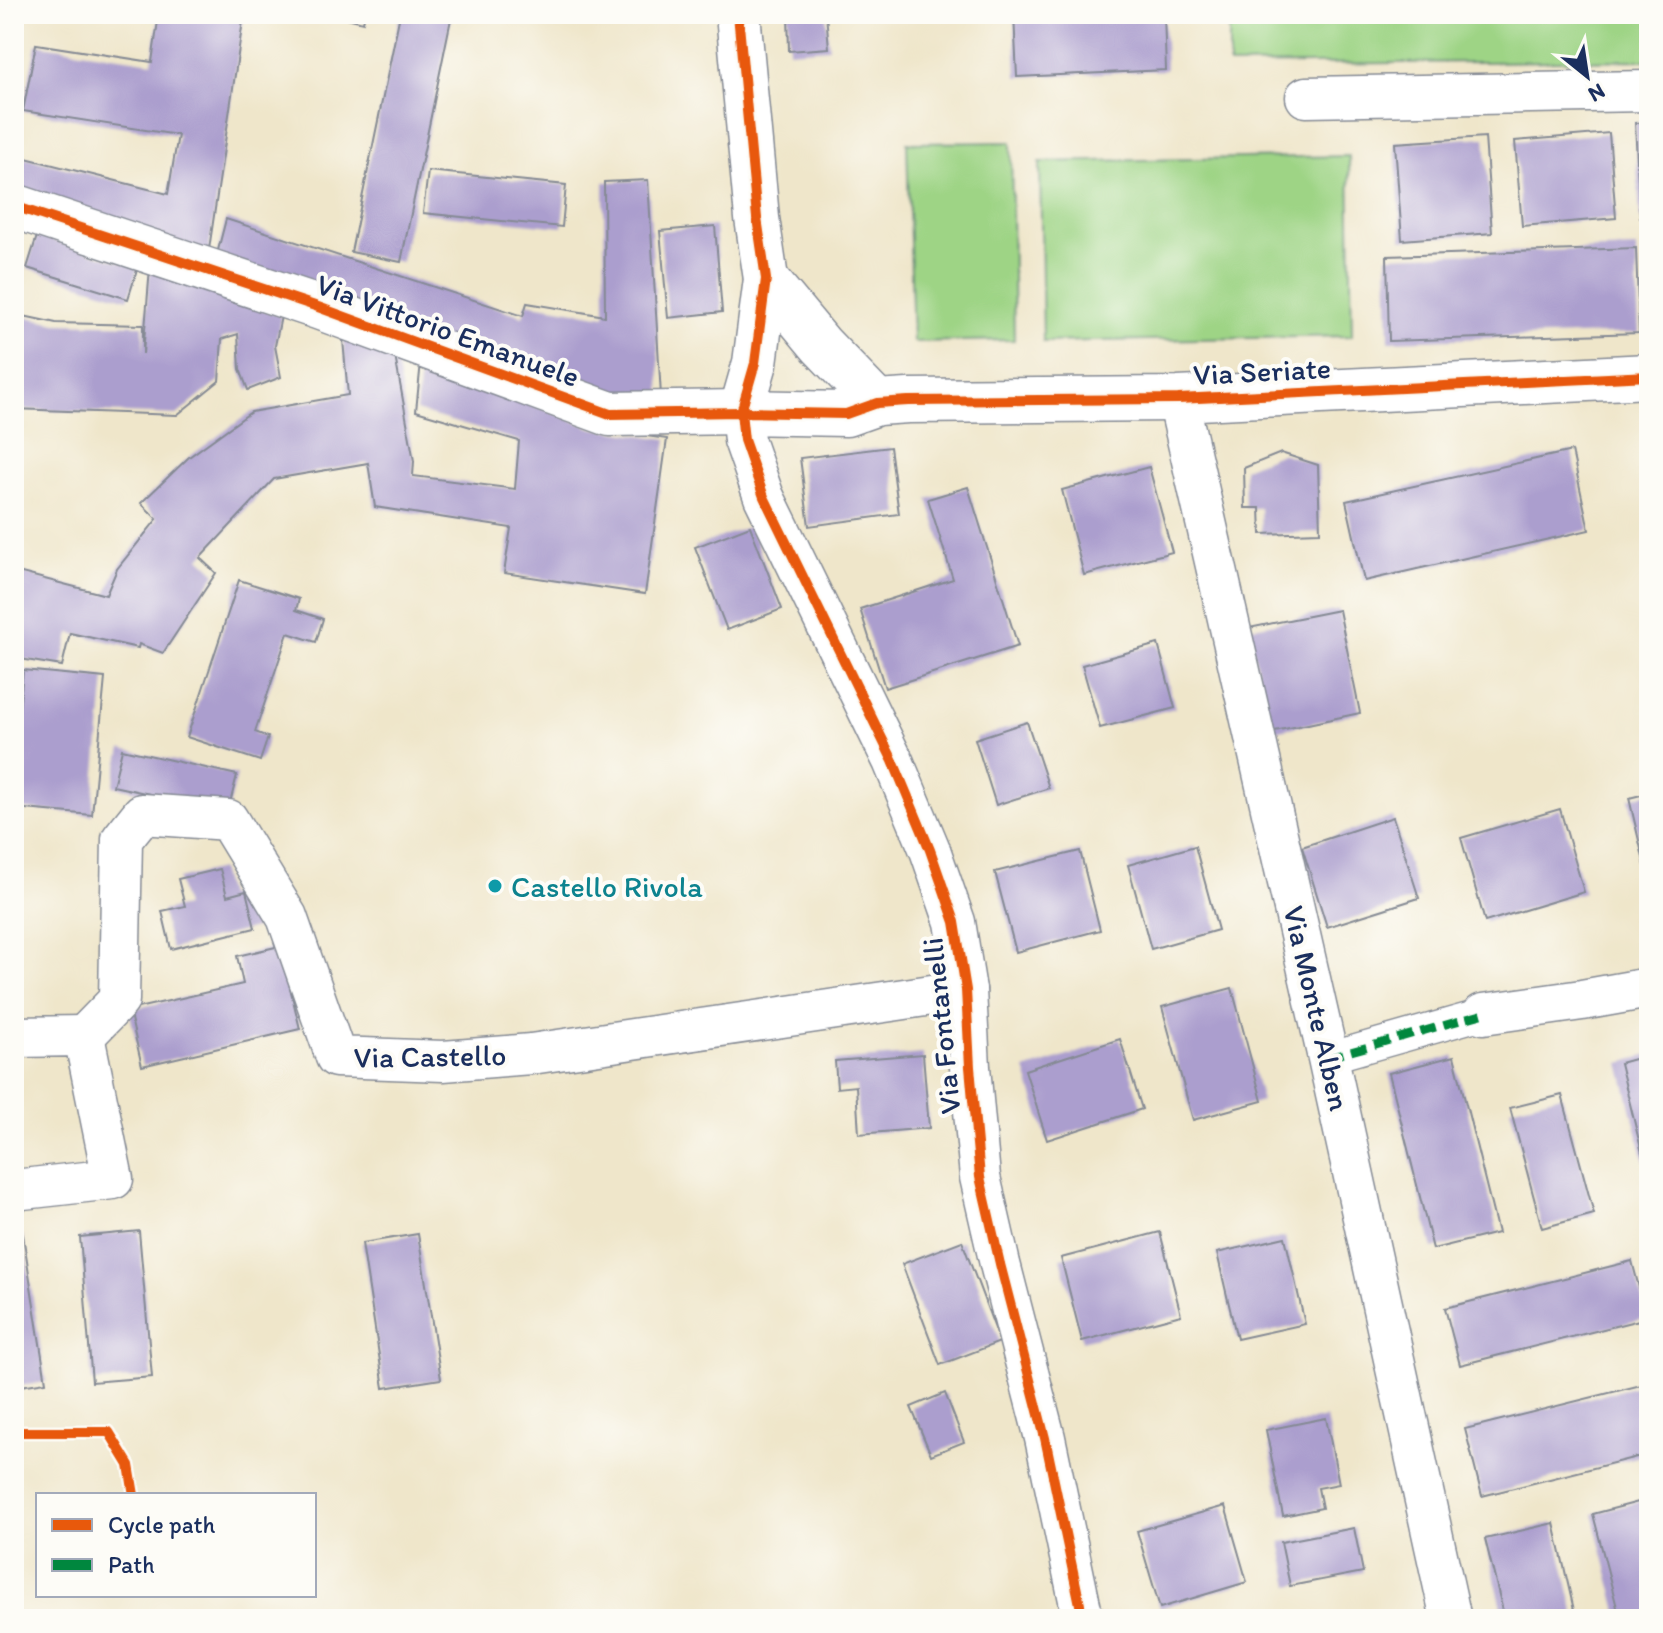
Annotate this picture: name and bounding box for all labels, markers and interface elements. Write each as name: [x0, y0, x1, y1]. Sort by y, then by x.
north arrow: [1547, 36, 1627, 116]
text: N: [1584, 77, 1610, 108]
street label: Via Vittorio Emanuele: [311, 265, 585, 395]
street label: Via Seriate: [1192, 349, 1332, 393]
place label: Castello Rivola: [511, 868, 703, 905]
marker: Castello Rivola: [486, 877, 504, 895]
street label: Via Monte Alben: [1275, 902, 1359, 1114]
street label: Via Fontanelli: [913, 936, 969, 1116]
street label: Via Castello: [353, 1036, 507, 1076]
legend: [36, 1493, 316, 1597]
text: Cycle path: [108, 1510, 215, 1539]
text: Path: [108, 1550, 155, 1579]

